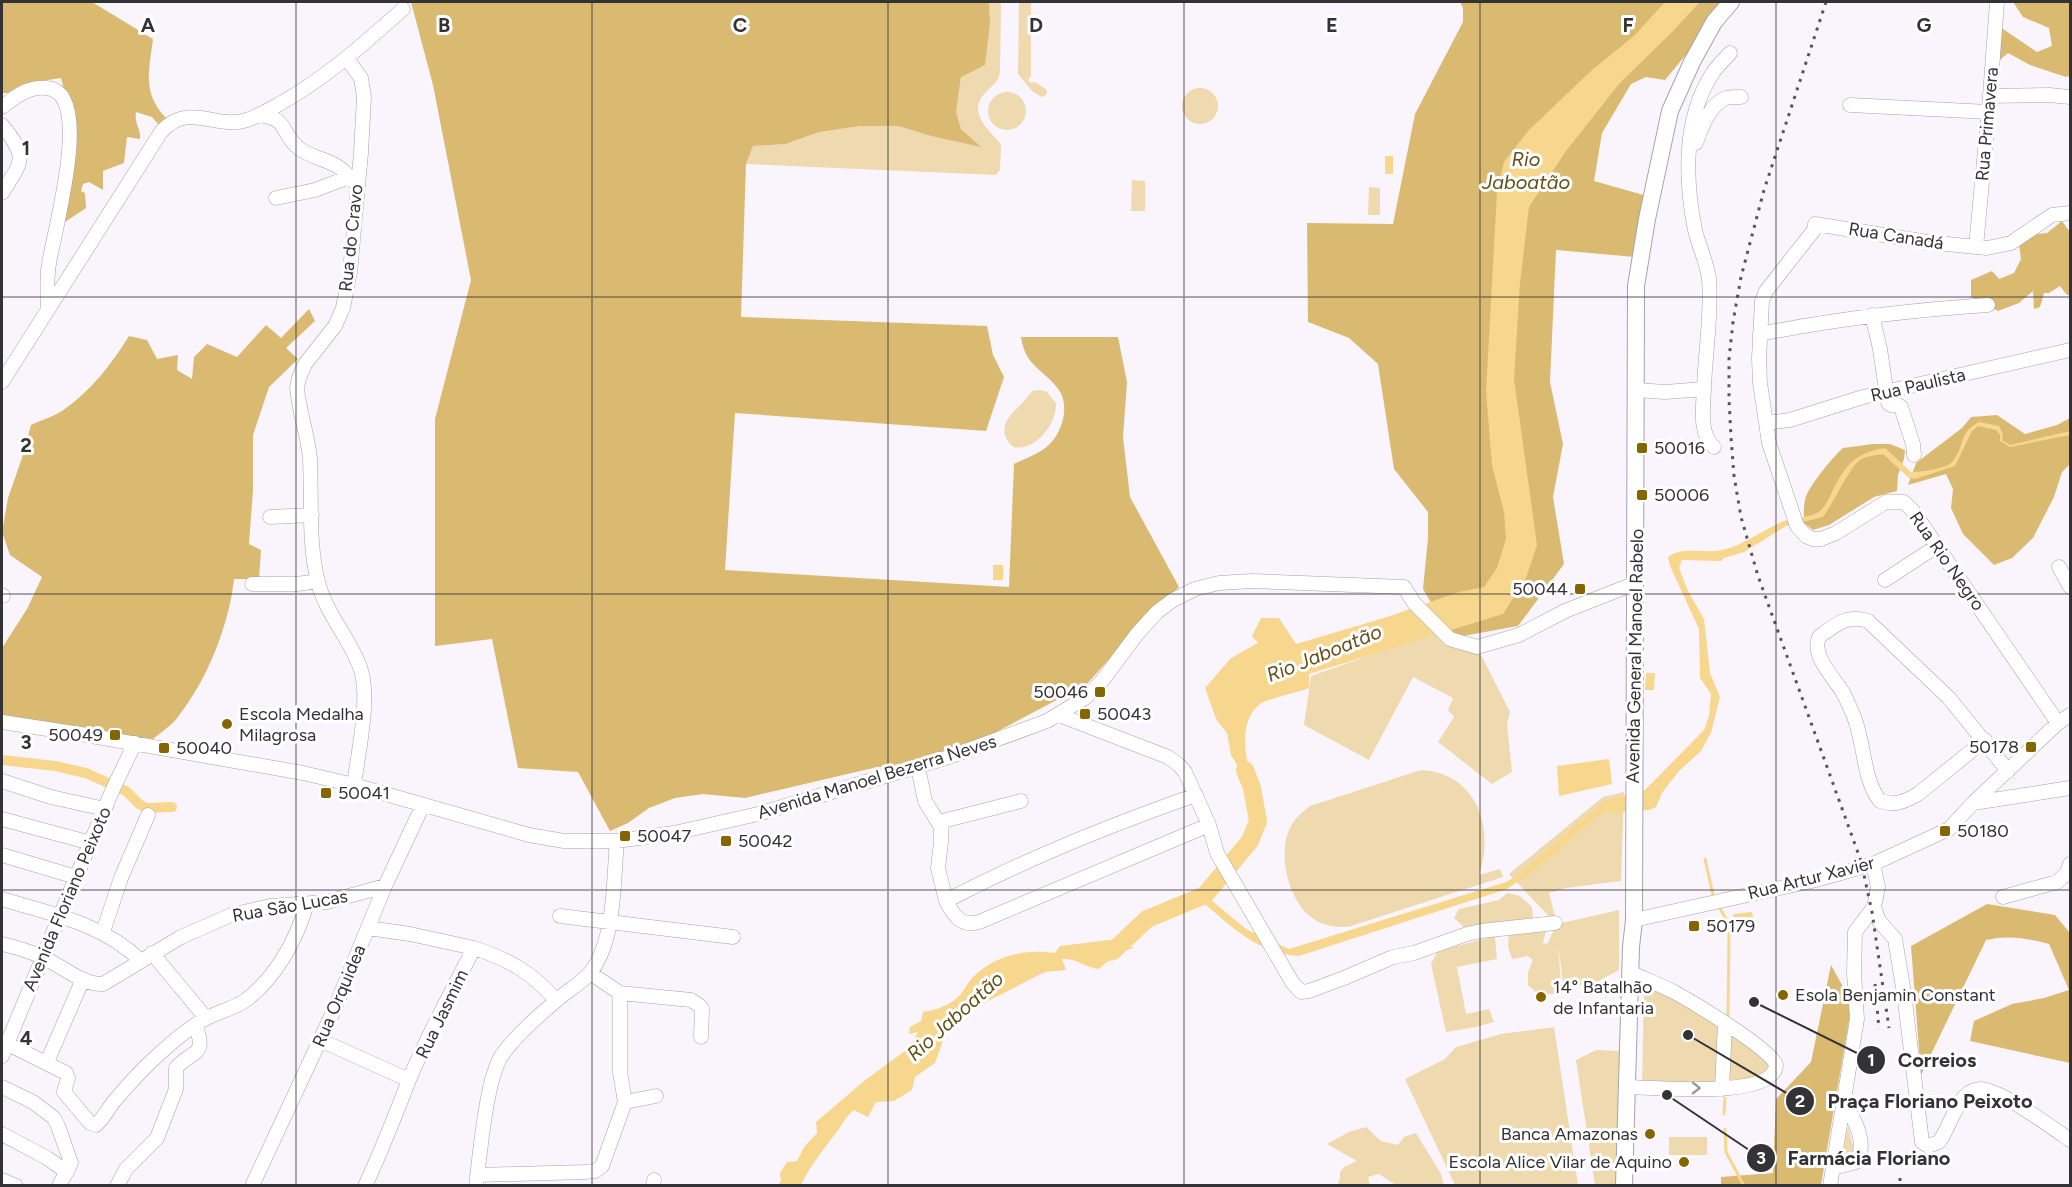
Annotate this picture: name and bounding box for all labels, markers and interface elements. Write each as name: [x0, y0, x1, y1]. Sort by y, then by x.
text: A: [141, 13, 156, 37]
text: B: [438, 13, 450, 37]
text: C: [733, 13, 747, 37]
text: D: [1029, 13, 1043, 37]
text: E: [1326, 13, 1338, 37]
text: F: [1622, 13, 1634, 37]
text: G: [1917, 13, 1932, 37]
street label: Rua Primavera: [1971, 66, 2003, 182]
text: 1: [22, 136, 30, 160]
water label: Rio Jaboatão: [1481, 147, 1570, 194]
street label: Rua do Cravo: [334, 183, 368, 293]
street label: Rua Canadá: [1847, 218, 1945, 254]
street label: Rua Paulista: [1868, 363, 1968, 407]
text: 2: [20, 433, 32, 457]
place label: 50016: [1654, 437, 1705, 459]
marker: 50016: [1635, 441, 1649, 455]
place label: 50006: [1654, 484, 1709, 506]
marker: 50006: [1635, 488, 1649, 502]
street label: Rua Rio Negro: [1905, 507, 1989, 615]
street label: Avenida General Manoel Rabelo: [1622, 528, 1648, 784]
place label: 50044: [1512, 578, 1568, 600]
marker: 50044: [1573, 582, 1587, 596]
water label: Rio Jaboatão: [1263, 619, 1385, 687]
place label: 50046: [1033, 681, 1088, 703]
marker: 50046: [1093, 685, 1107, 699]
place label: Escola Medalha Milagrosa: [239, 703, 364, 746]
place label: 50043: [1097, 703, 1151, 725]
marker: 50043: [1078, 707, 1092, 721]
marker: Escola Medalha Milagrosa: [220, 717, 234, 731]
place label: 50049: [48, 724, 103, 746]
marker: 50049: [108, 728, 122, 742]
text: 3: [20, 730, 32, 754]
street label: Avenida Manoel Bezerra Neves: [755, 730, 999, 824]
place label: 50178: [1969, 736, 2019, 758]
place label: 50040: [176, 737, 232, 759]
marker: 50178: [2024, 740, 2038, 754]
marker: 50040: [157, 741, 171, 755]
place label: 50041: [338, 782, 390, 804]
marker: 50041: [319, 786, 333, 800]
street label: Avenida Floriano Peixoto: [18, 803, 116, 995]
place label: 50180: [1957, 820, 2009, 842]
marker: 50180: [1938, 824, 1952, 838]
place label: 50047: [637, 825, 692, 847]
marker: 50047: [618, 829, 632, 843]
place label: 50042: [738, 830, 793, 852]
marker: 50042: [719, 834, 733, 848]
street label: Rua Artur Xavier: [1745, 852, 1877, 904]
street label: Rua São Lucas: [231, 885, 349, 927]
place label: 50179: [1706, 915, 1755, 937]
marker: 50179: [1687, 919, 1701, 933]
street label: Rua Orquidea: [308, 941, 370, 1051]
street label: Rua Jasmim: [411, 966, 473, 1062]
water label: Rio Jaboatão: [902, 966, 1009, 1066]
place label: 14° Batalhão de Infantaria: [1553, 976, 1654, 1019]
place label: Esola Benjamin Constant: [1795, 984, 1996, 1006]
marker: Esola Benjamin Constant: [1776, 988, 1790, 1002]
marker: 14° Batalhão de Infantaria: [1534, 990, 1548, 1004]
text: 4: [20, 1026, 33, 1050]
callout: Correios: [1856, 1041, 1989, 1079]
text: Correios: [1898, 1048, 1976, 1072]
text: 1: [1867, 1049, 1875, 1071]
one-way arrow: [1691, 1082, 1700, 1094]
callout: Praça Floriano Peixoto: [1785, 1082, 2045, 1120]
text: Praça Floriano Peixoto: [1827, 1089, 2033, 1113]
text: 2: [1795, 1090, 1805, 1112]
place label: Banca Amazonas: [1501, 1123, 1638, 1145]
marker: Banca Amazonas: [1643, 1127, 1657, 1141]
callout: Farmácia Floriano: [1746, 1139, 1963, 1177]
text: Farmácia Floriano: [1788, 1146, 1951, 1170]
text: 3: [1756, 1147, 1766, 1169]
place label: Escola Alice Vilar de Aquino: [1449, 1151, 1672, 1173]
marker: Escola Alice Vilar de Aquino: [1677, 1155, 1691, 1169]

